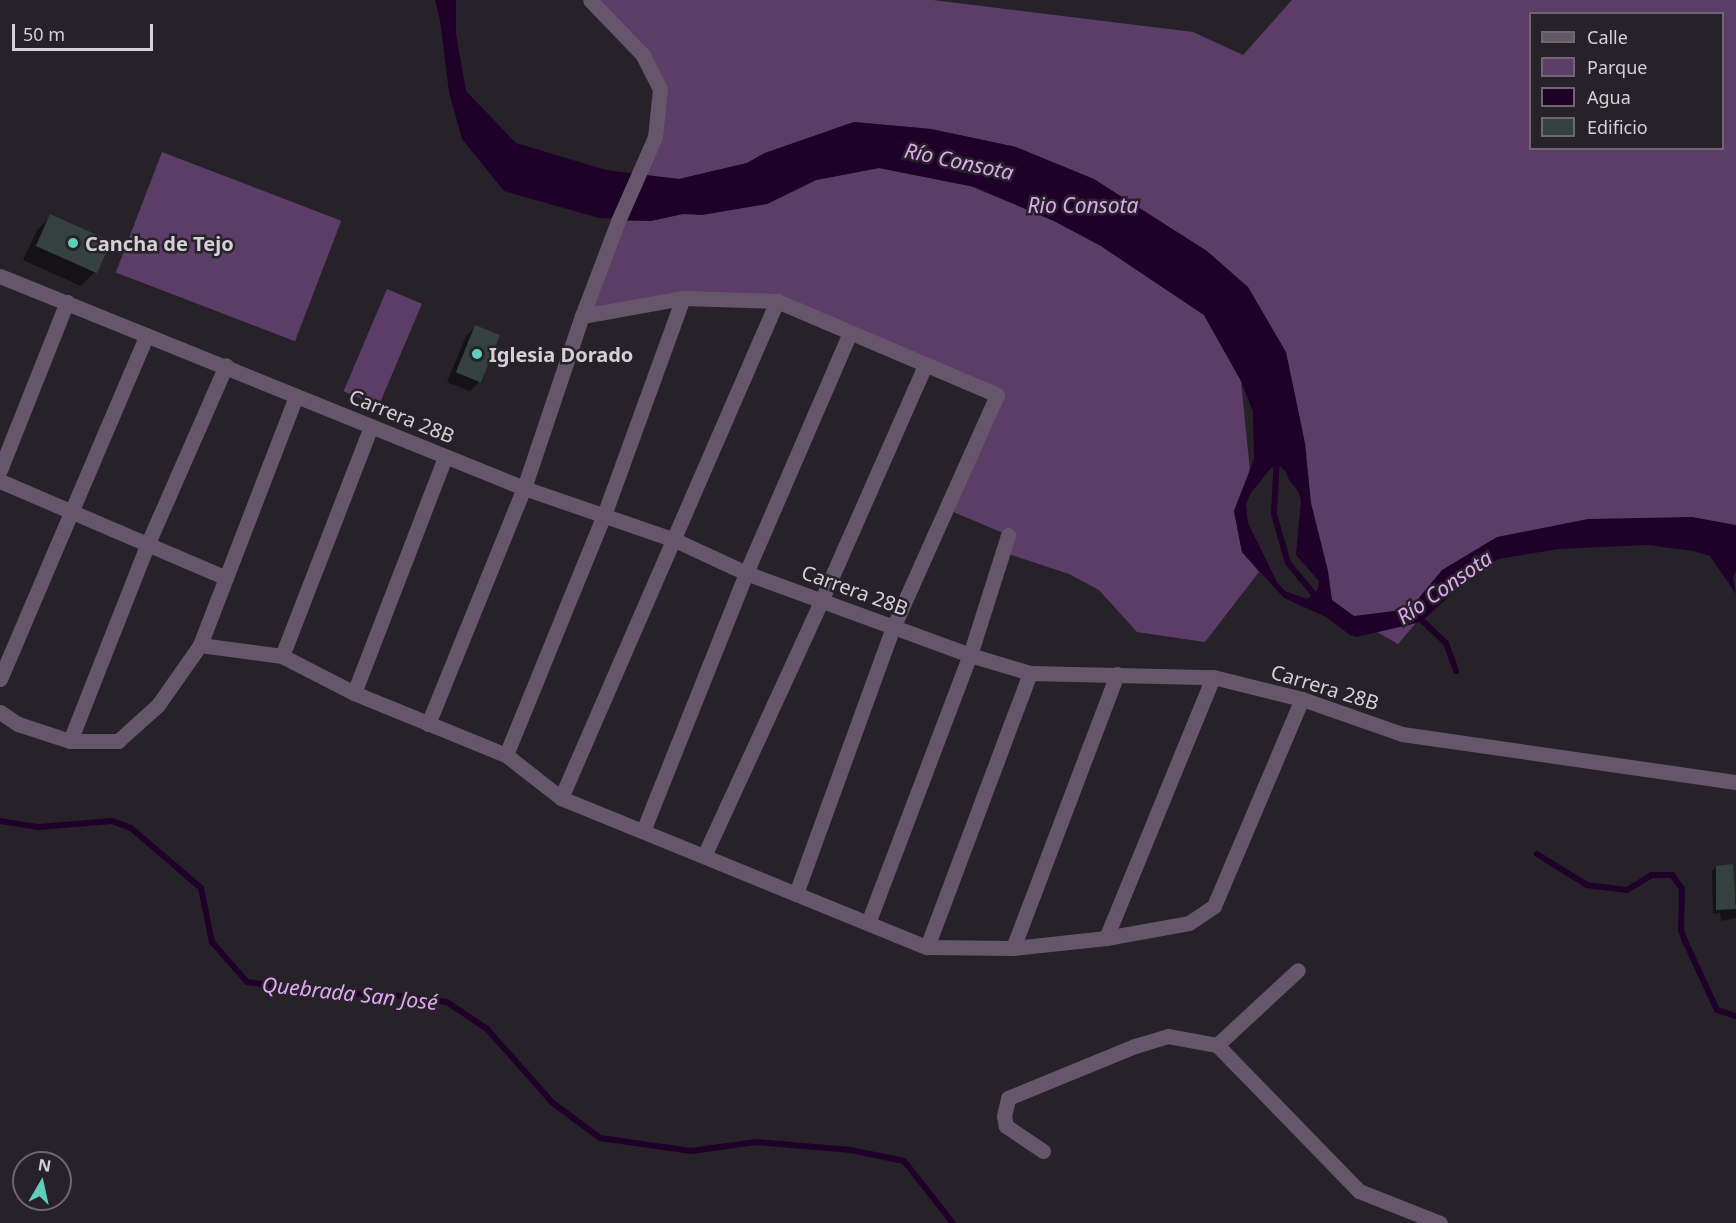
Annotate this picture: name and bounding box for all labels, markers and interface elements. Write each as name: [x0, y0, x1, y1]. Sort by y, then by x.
scale bar: [15, 12, 156, 50]
legend: [1529, 12, 1724, 150]
text: 50 m: [23, 22, 65, 46]
text: Calle: [1587, 25, 1628, 49]
text: Parque: [1587, 55, 1647, 79]
text: Agua: [1587, 85, 1631, 109]
text: Edificio: [1587, 115, 1648, 139]
water label: Río Consota: [902, 137, 1016, 185]
water label: Rio Consota: [1028, 192, 1138, 218]
place label: Cancha de Tejo: [85, 231, 234, 255]
marker: Cancha de Tejo: [66, 236, 80, 250]
place label: Iglesia Dorado: [489, 342, 633, 366]
marker: Iglesia Dorado: [470, 347, 484, 361]
street label: Carrera 28B: [346, 384, 458, 448]
water label: Río Consota: [1391, 545, 1497, 629]
street label: Carrera 28B: [799, 560, 911, 620]
street label: Carrera 28B: [1268, 659, 1382, 715]
water label: Quebrada San José: [261, 971, 439, 1015]
north arrow: [12, 1151, 72, 1211]
text: N: [36, 1153, 53, 1177]

